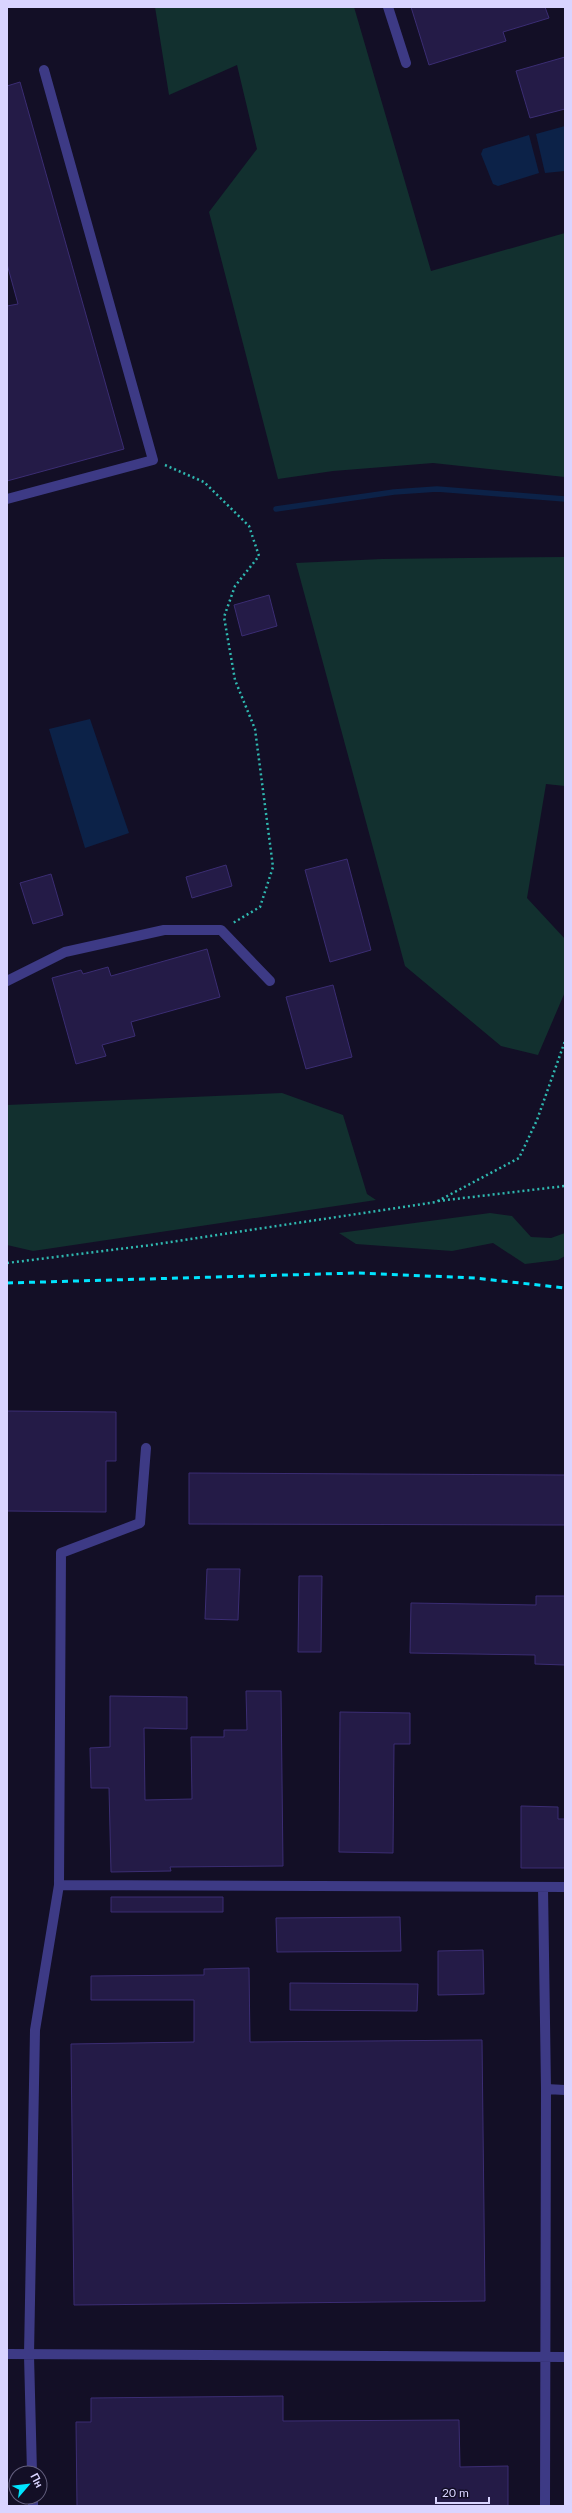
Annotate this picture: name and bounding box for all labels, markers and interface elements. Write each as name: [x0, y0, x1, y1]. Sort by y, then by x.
north arrow: [8, 2465, 48, 2505]
text: Пн: [28, 2471, 46, 2489]
scale bar: [436, 2479, 489, 2505]
text: 20 m: [442, 2485, 469, 2500]

